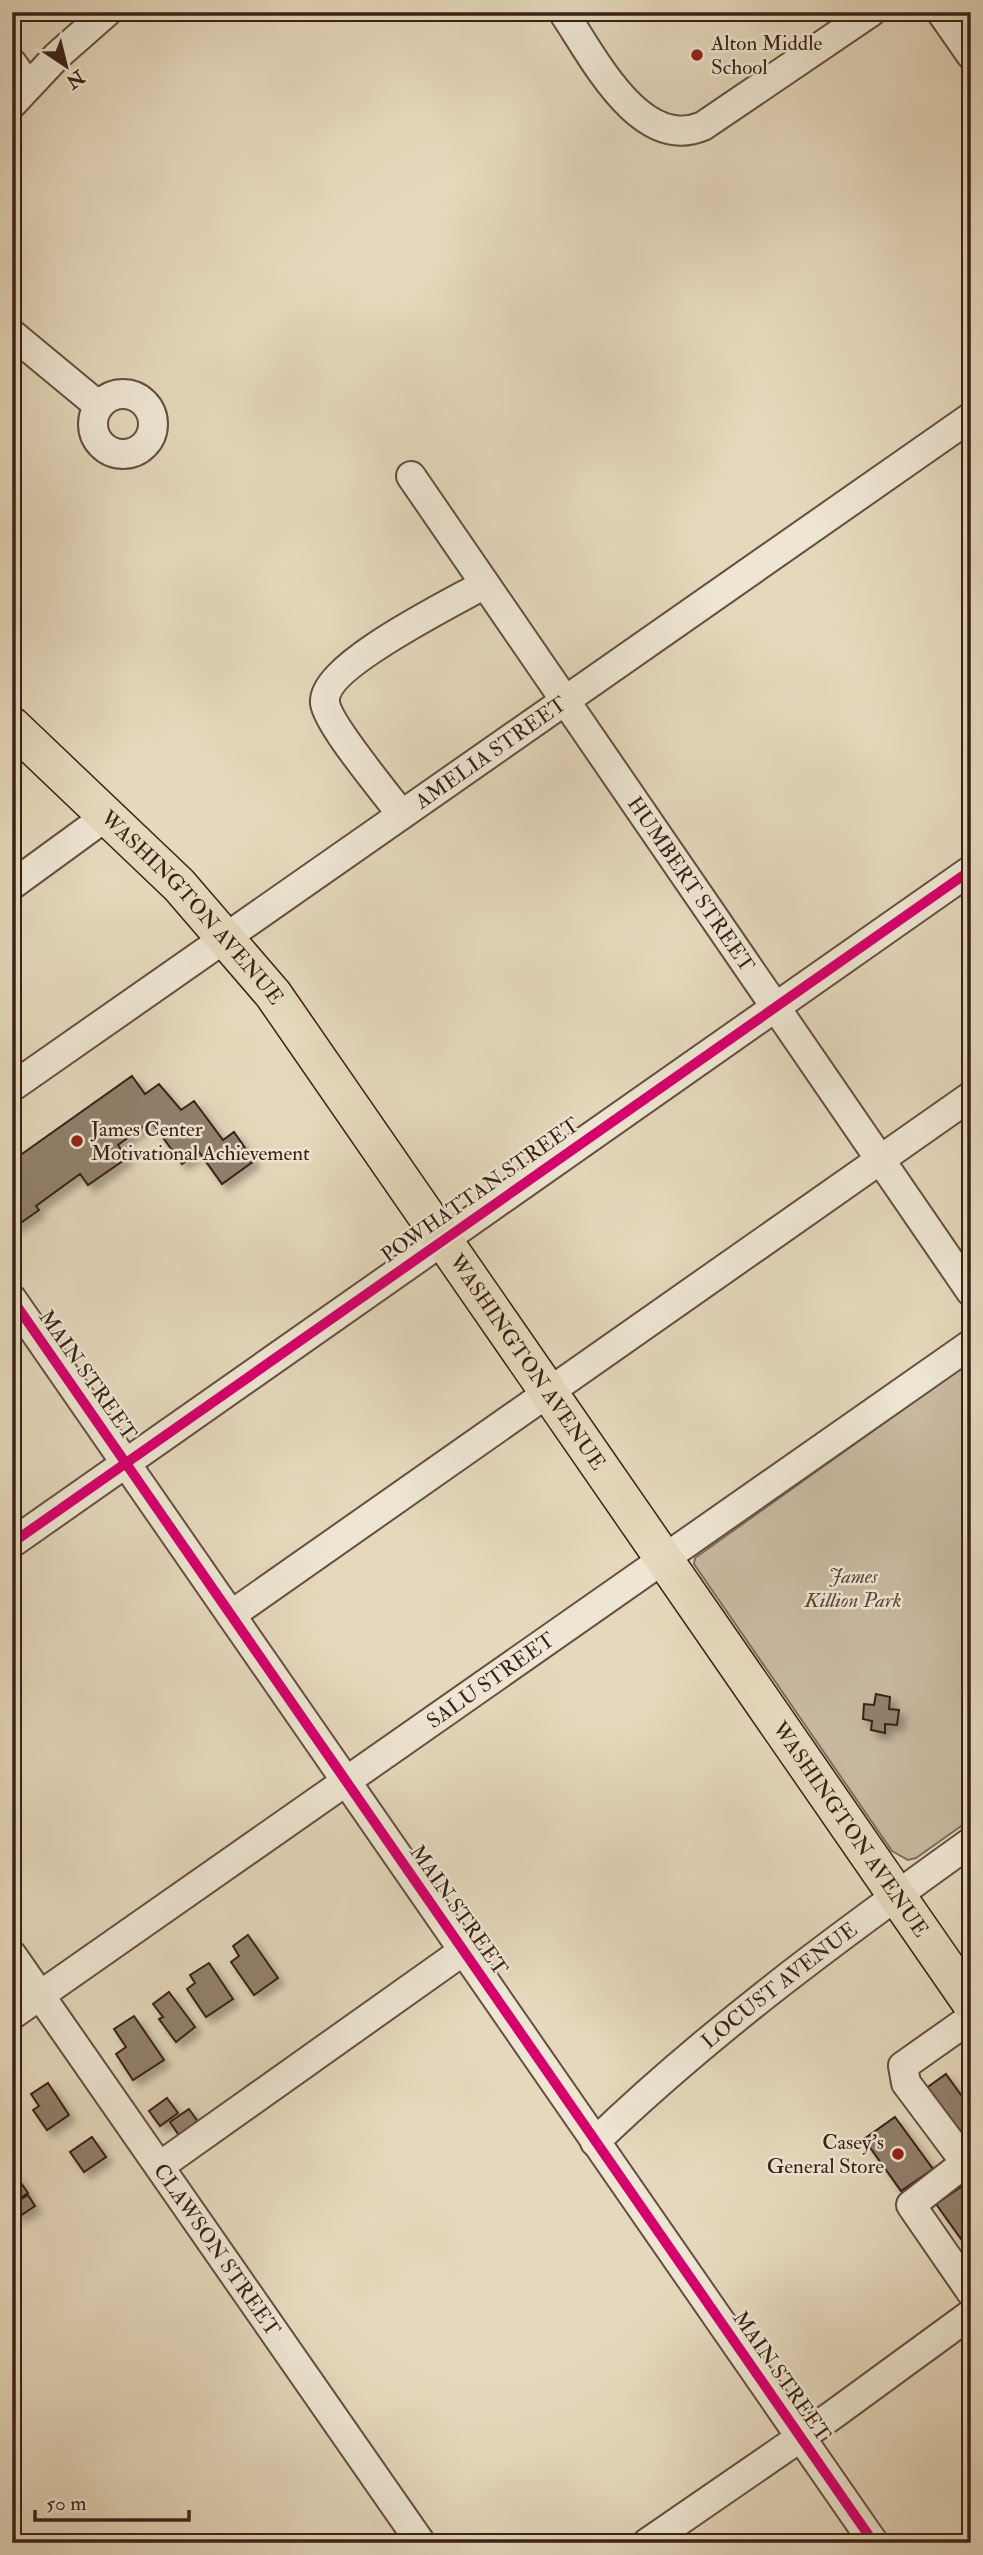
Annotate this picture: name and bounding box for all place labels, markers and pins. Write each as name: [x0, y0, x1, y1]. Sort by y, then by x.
place label: Alton Middle School: [710, 30, 822, 81]
marker: Alton Middle School: [689, 47, 705, 63]
place label: James Center Motivational Achievement: [90, 1116, 310, 1167]
marker: James Center Motivational Achievement: [69, 1133, 85, 1149]
place label: Casey's General Store: [767, 2129, 884, 2180]
marker: Casey's General Store: [890, 2146, 906, 2162]

